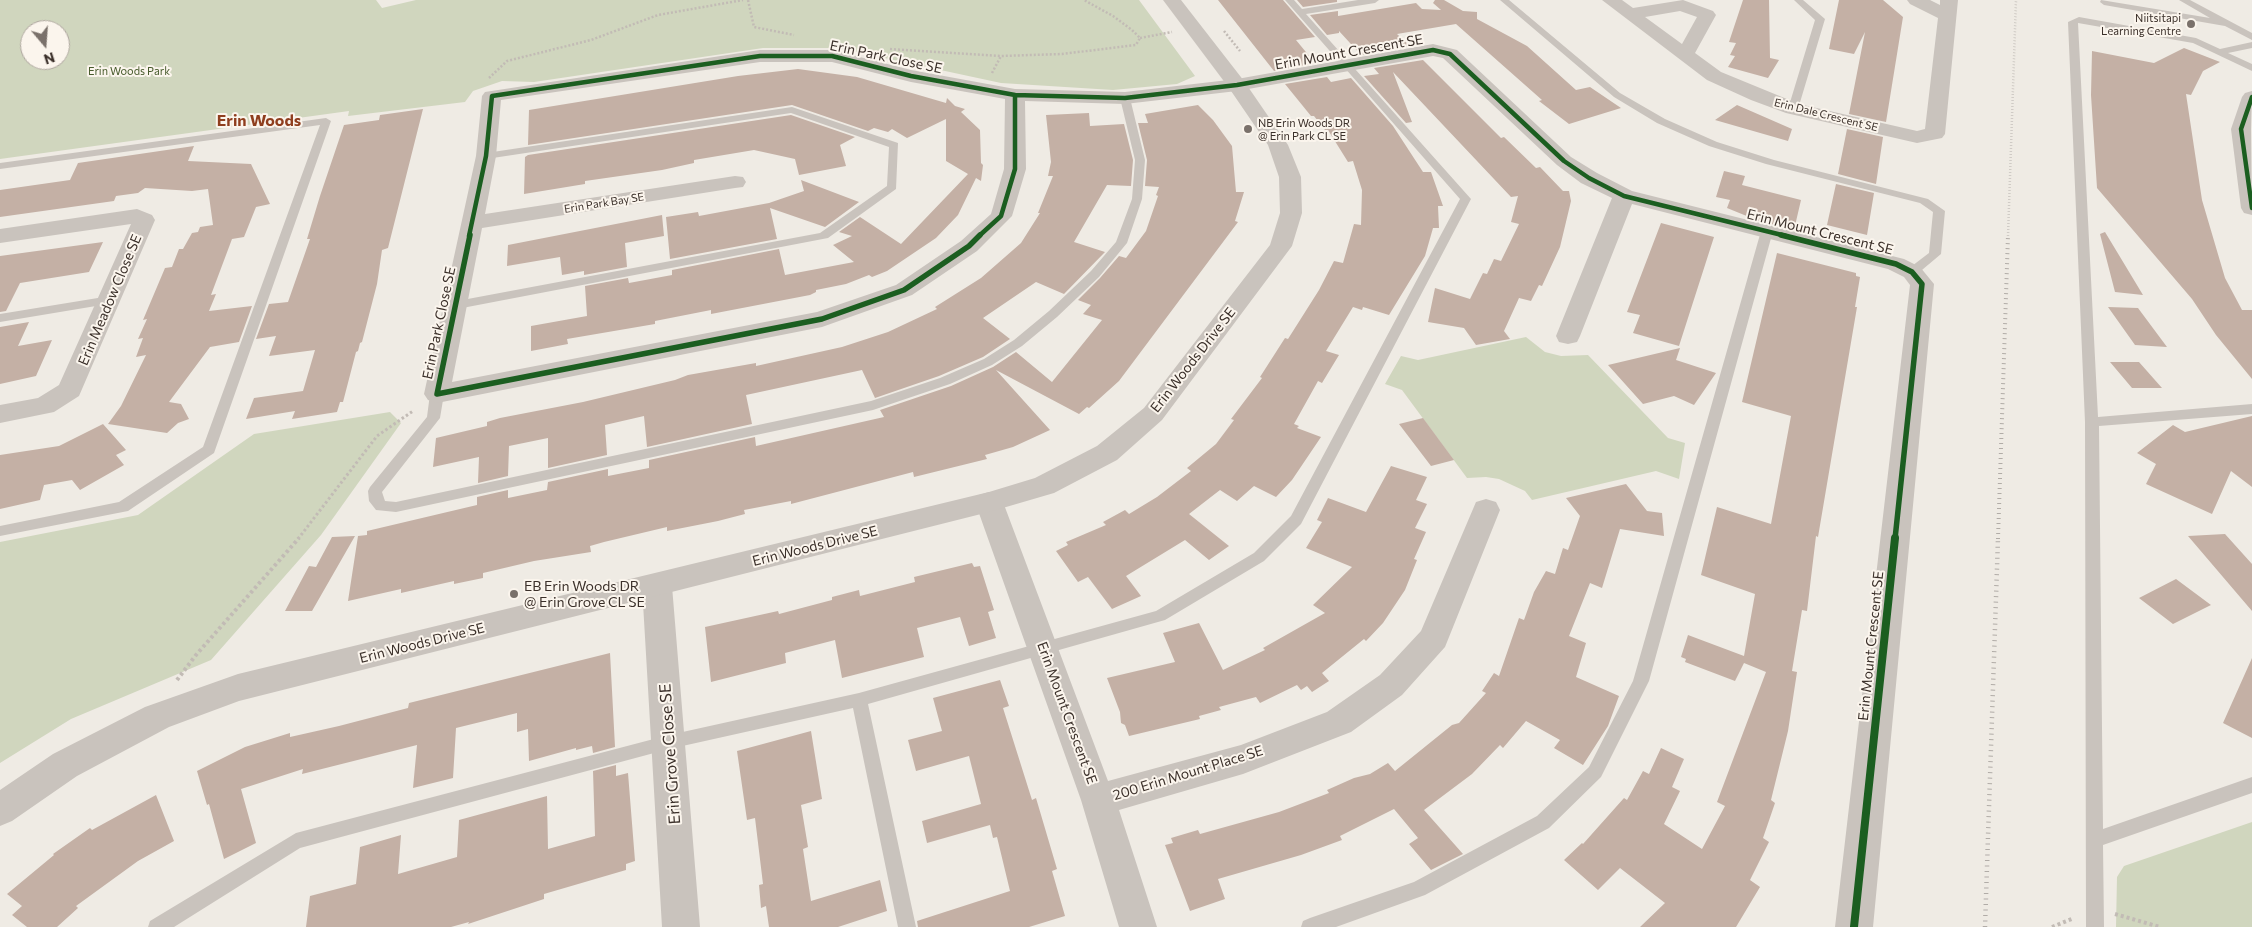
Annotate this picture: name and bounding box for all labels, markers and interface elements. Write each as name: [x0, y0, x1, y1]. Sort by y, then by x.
place label: Niitsitapi Learning Centre: [2101, 11, 2181, 37]
marker: Niitsitapi Learning Centre: [2185, 18, 2197, 30]
north arrow: [20, 20, 70, 70]
street label: Erin Mount Crescent SE: [1274, 31, 1424, 73]
street label: Erin Park Close SE: [828, 37, 944, 77]
text: N: [42, 49, 57, 68]
park label: Erin Woods Park: [88, 64, 170, 78]
street label: Erin Dale Crescent SE: [1773, 96, 1879, 134]
district label: Erin Woods: [217, 111, 301, 131]
place label: NB Erin Woods DR @ Erin Park CL SE: [1258, 116, 1350, 142]
marker: NB Erin Woods DR @ Erin Park CL SE: [1242, 123, 1254, 135]
street label: Erin Park Bay SE: [563, 190, 645, 216]
street label: Erin Mount Crescent SE: [1745, 206, 1895, 258]
street label: Erin Meadow Close SE: [75, 232, 145, 368]
street label: Erin Park Close SE: [419, 265, 459, 381]
street label: Erin Woods Drive SE: [1147, 304, 1239, 416]
street label: Erin Woods Drive SE: [751, 522, 879, 570]
street label: Erin Mount Crescent SE: [1855, 570, 1887, 722]
place label: EB Erin Woods DR @ Erin Grove CL SE: [524, 578, 645, 610]
marker: EB Erin Woods DR @ Erin Grove CL SE: [508, 588, 520, 600]
street label: Erin Woods Drive SE: [358, 619, 486, 667]
street label: Erin Mount Crescent SE: [1033, 640, 1101, 786]
street label: Erin Grove Close SE: [656, 683, 684, 825]
street label: 200 Erin Mount Place SE: [1111, 742, 1265, 804]

